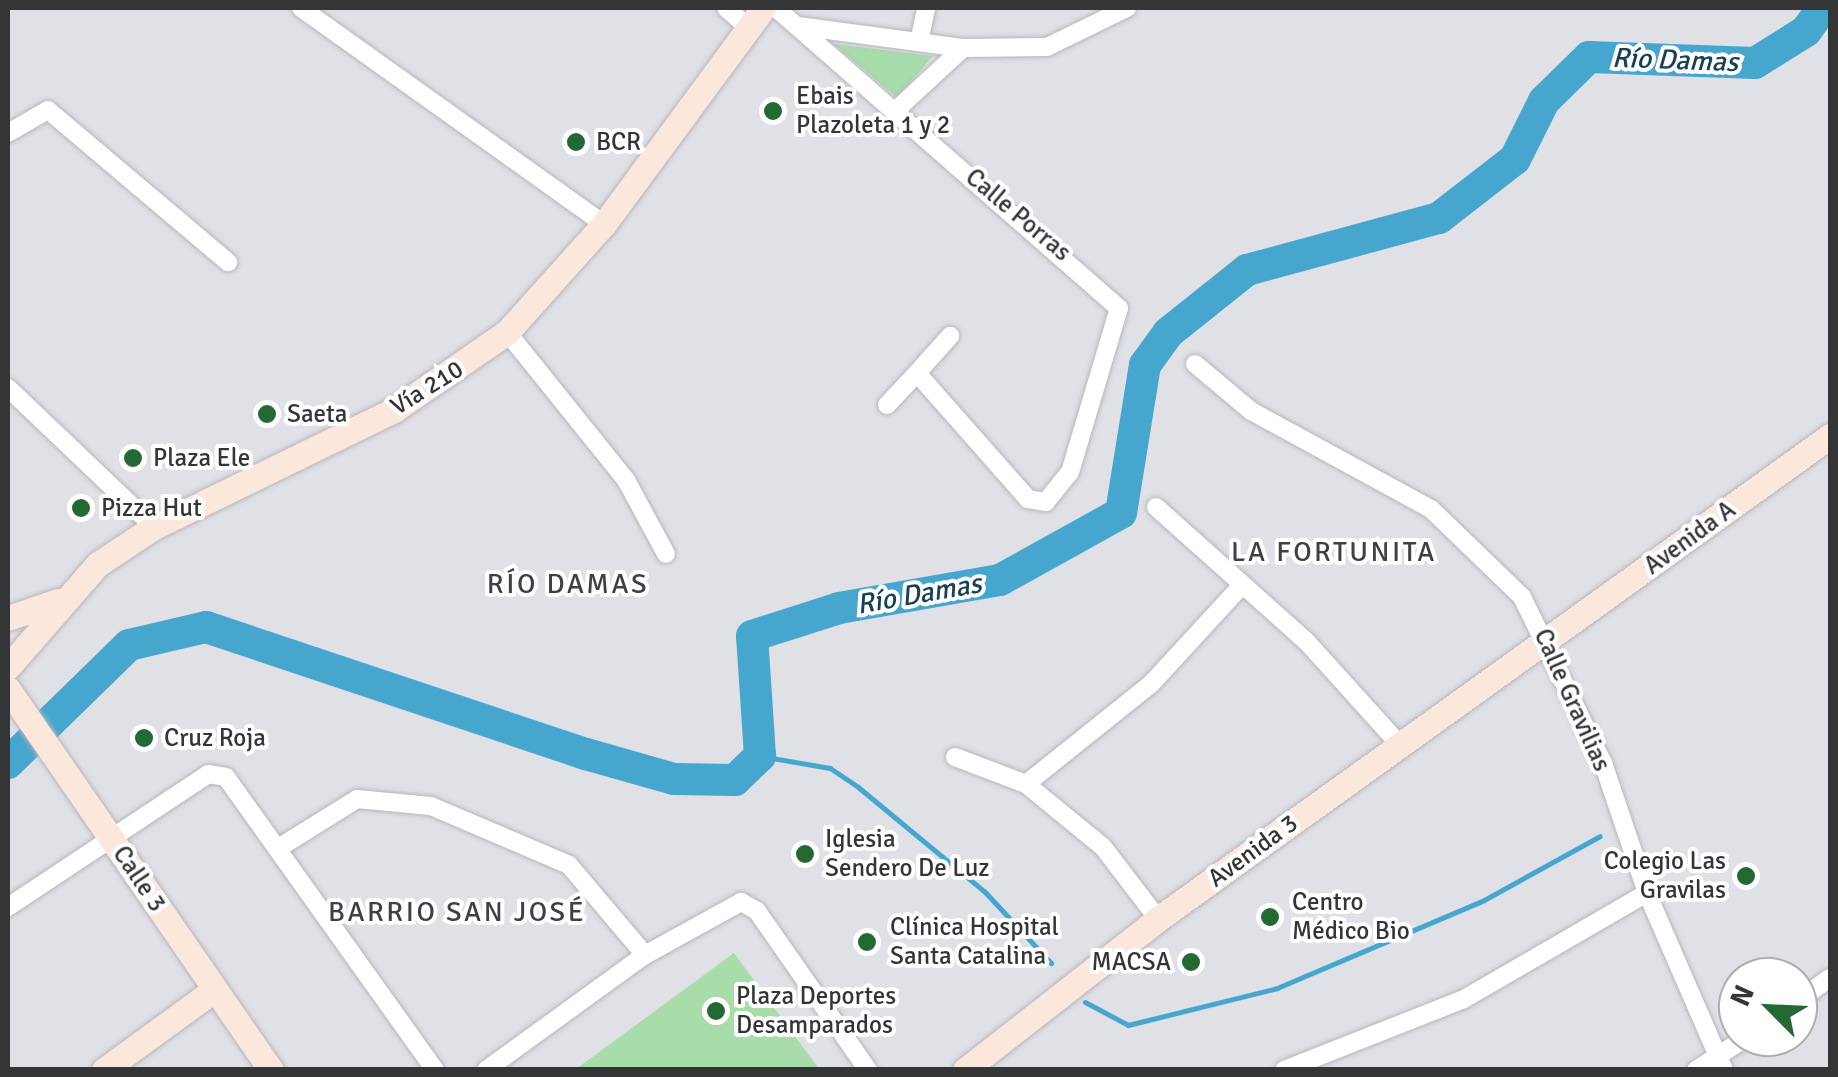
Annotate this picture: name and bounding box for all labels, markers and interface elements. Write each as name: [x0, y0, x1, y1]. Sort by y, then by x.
water label: Río Damas: [1611, 41, 1739, 79]
place label: Ebais Plazoleta 1 y 2: [796, 82, 950, 141]
marker: Ebais Plazoleta 1 y 2: [760, 98, 786, 124]
place label: BCR: [596, 127, 641, 157]
marker: BCR: [565, 131, 587, 153]
street label: Calle Porras: [959, 162, 1077, 268]
street label: Vía 210: [385, 354, 469, 422]
place label: Saeta: [287, 399, 347, 429]
marker: Saeta: [256, 403, 278, 425]
place label: Plaza Ele: [153, 443, 250, 473]
marker: Plaza Ele: [122, 447, 144, 469]
place label: Pizza Hut: [101, 493, 202, 523]
street label: Avenida A: [1638, 495, 1742, 581]
marker: Pizza Hut: [70, 497, 92, 519]
district label: LA FORTUNITA: [1231, 535, 1437, 569]
district label: RÍO DAMAS: [487, 567, 649, 601]
water label: Río Damas: [854, 567, 984, 621]
street label: Calle Gravilias: [1527, 624, 1617, 776]
place label: Cruz Roja: [164, 723, 266, 753]
marker: Cruz Roja: [133, 727, 155, 749]
street label: Avenida 3: [1202, 808, 1304, 894]
place label: Iglesia Sendero De Luz: [825, 825, 990, 884]
street label: Calle 3: [106, 840, 172, 918]
marker: Iglesia Sendero De Luz: [794, 843, 816, 865]
place label: Colegio Las Gravilas: [1604, 847, 1726, 906]
marker: Colegio Las Gravilas: [1735, 865, 1757, 887]
place label: Centro Médico Bio: [1292, 888, 1410, 947]
district label: BARRIO SAN JOSÉ: [328, 895, 586, 929]
marker: Centro Médico Bio: [1257, 904, 1283, 930]
place label: Clínica Hospital Santa Catalina: [890, 913, 1059, 972]
marker: Clínica Hospital Santa Catalina: [854, 929, 880, 955]
place label: MACSA: [1091, 947, 1171, 977]
marker: MACSA: [1180, 951, 1202, 973]
north arrow: [1718, 957, 1818, 1057]
text: N: [1723, 980, 1762, 1011]
place label: Plaza Deportes Desamparados: [736, 982, 896, 1041]
marker: Plaza Deportes Desamparados: [705, 1000, 727, 1022]

